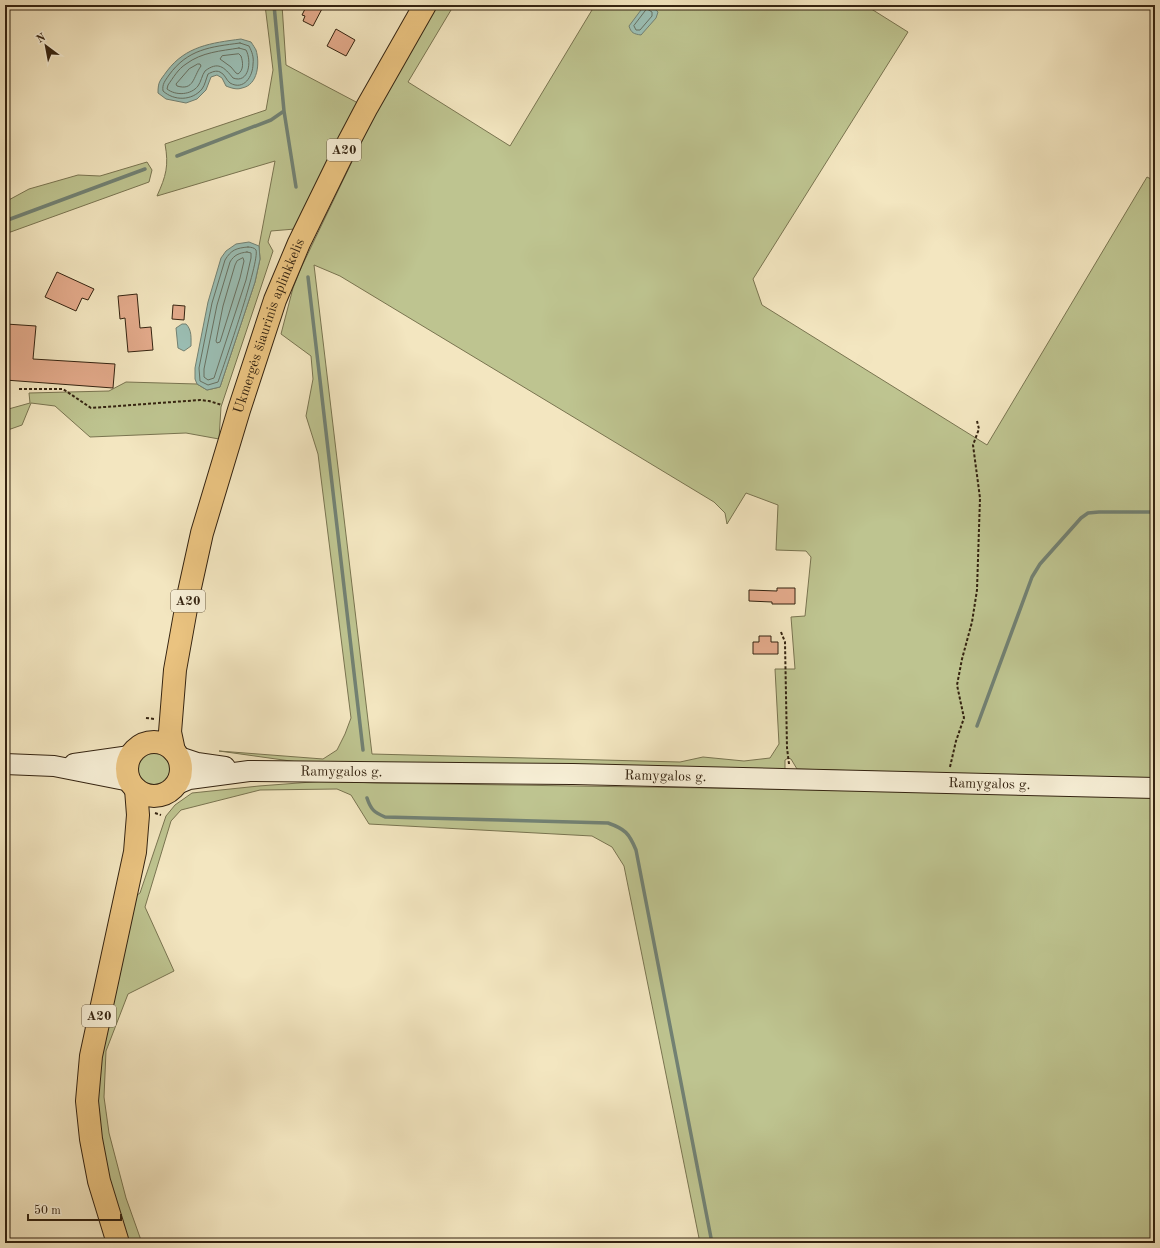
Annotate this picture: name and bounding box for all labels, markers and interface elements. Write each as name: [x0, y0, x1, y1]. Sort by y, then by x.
north arrow: [26, 26, 66, 66]
text: N: [35, 32, 48, 46]
road number: A20: [327, 139, 361, 161]
street label: Ukmergės šiaurinis aplinkkelis: [231, 236, 307, 415]
road number: A20: [171, 590, 205, 612]
street label: Ramygalos g.: [300, 764, 383, 779]
street label: Ramygalos g.: [624, 768, 707, 784]
street label: Ramygalos g.: [948, 776, 1031, 792]
road number: A20: [82, 1005, 116, 1027]
scale bar: [28, 1196, 121, 1222]
text: 50 m: [34, 1204, 61, 1217]

